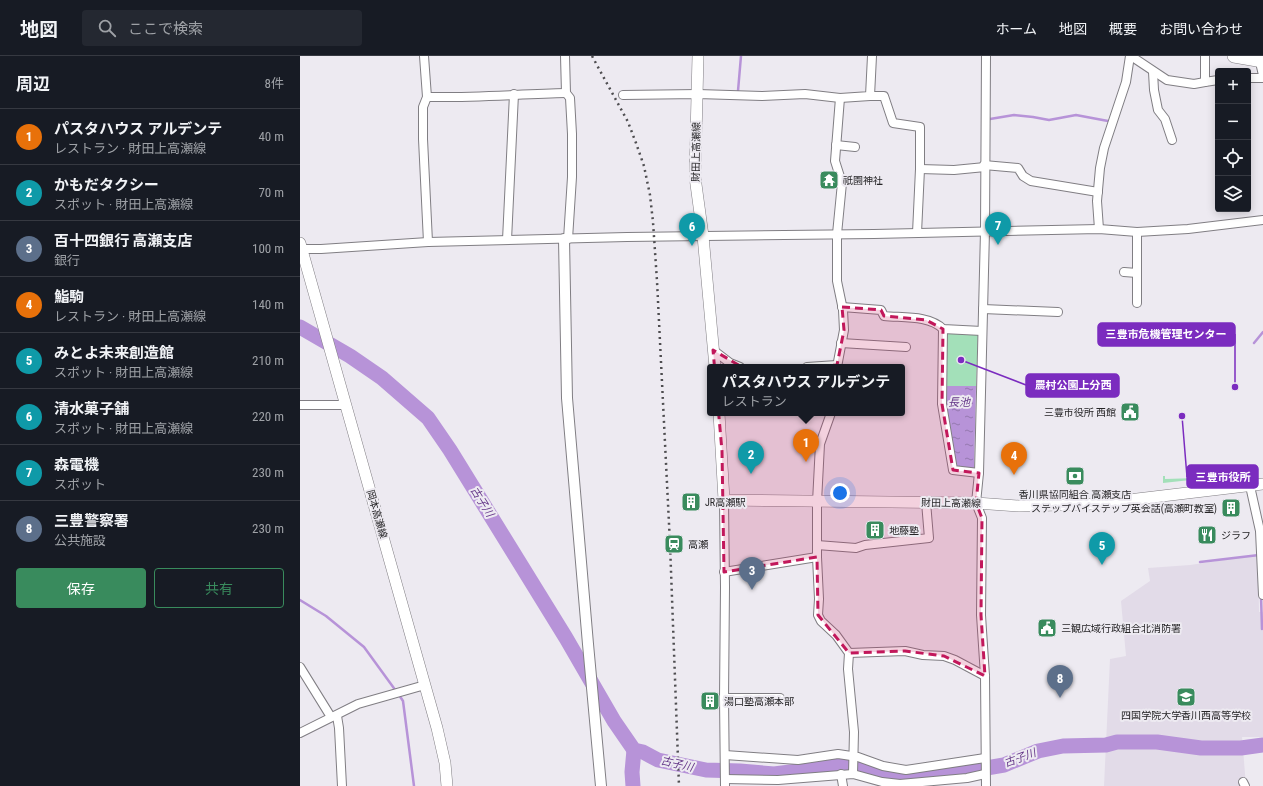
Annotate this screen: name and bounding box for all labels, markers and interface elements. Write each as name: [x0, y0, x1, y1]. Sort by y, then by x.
search box: [82, 10, 362, 46]
icon: search: [96, 17, 118, 39]
text: 地図: [20, 18, 58, 41]
text: ここで検索: [128, 20, 203, 38]
text: ホーム: [995, 21, 1037, 37]
text: 地図: [1059, 21, 1087, 37]
text: 概要: [1109, 21, 1137, 37]
text: お問い合わせ: [1159, 21, 1243, 37]
map controls: [1215, 68, 1251, 212]
button: +: [1215, 68, 1251, 104]
text: 周辺: [16, 74, 50, 94]
text: 8件: [265, 76, 284, 91]
button: −: [1215, 104, 1251, 140]
text: パスタハウス アルデンテ: [54, 120, 222, 138]
street label: 財田上高瀬線: [690, 122, 702, 182]
text: 1: [26, 129, 32, 144]
text: 40 m: [258, 129, 284, 144]
button: locate: [1215, 140, 1251, 176]
text: レストラン · 財田上高瀬線: [54, 141, 206, 156]
temple icon: 祇園神社: [818, 169, 840, 191]
place label: 祇園神社: [843, 175, 883, 186]
text: かもだタクシー: [54, 176, 159, 194]
button: layers: [1215, 176, 1251, 212]
text: 2: [26, 185, 32, 200]
text: 70 m: [258, 185, 284, 200]
text: スポット · 財田上高瀬線: [54, 197, 193, 212]
pin: 7: [985, 212, 1011, 245]
pin: 6: [679, 213, 705, 246]
text: 百十四銀行 高瀬支店: [54, 232, 192, 250]
text: 3: [26, 241, 32, 256]
text: 100 m: [252, 241, 284, 256]
text: 銀行: [54, 253, 80, 268]
text: 鮨駒: [54, 288, 84, 306]
text: 4: [26, 297, 32, 312]
text: 140 m: [252, 297, 284, 312]
text: レストラン · 財田上高瀬線: [54, 309, 206, 324]
callout: 三豊市危機管理センター: [1098, 323, 1235, 346]
text: 三豊市危機管理センター: [1106, 328, 1227, 341]
text: みとよ未来創造館: [54, 344, 174, 362]
text: 5: [26, 353, 32, 368]
text: 210 m: [252, 353, 284, 368]
popup: [707, 364, 905, 416]
text: スポット · 財田上高瀬線: [54, 365, 193, 380]
text: パスタハウス アルデンテ: [722, 373, 890, 391]
callout: 農村公園上分西: [1026, 374, 1119, 397]
text: 農村公園上分西: [1035, 379, 1112, 392]
text: レストラン: [722, 394, 787, 409]
water label: 長池: [948, 396, 971, 409]
text: 清水菓子舗: [54, 400, 129, 418]
public building icon: 三豊市役所 西館: [1119, 401, 1141, 423]
place label: 三豊市役所 西館: [1044, 407, 1116, 418]
text: 6: [26, 409, 32, 424]
text: 220 m: [252, 409, 284, 424]
text: スポット · 財田上高瀬線: [54, 421, 193, 436]
pin: 1: [793, 429, 819, 462]
pin: 2: [738, 441, 764, 474]
pin: 4: [1001, 442, 1027, 475]
text: 森電機: [54, 456, 99, 474]
text: 7: [26, 465, 32, 480]
text: 230 m: [252, 465, 284, 480]
bank icon: 香川県協同組合 高瀬支店: [1064, 465, 1086, 487]
callout: 三豊市役所: [1187, 465, 1258, 488]
text: 三豊市役所: [1196, 471, 1251, 484]
text: スポット: [54, 477, 106, 492]
your location: [830, 483, 850, 503]
water label: 古子川: [468, 485, 497, 520]
street label: 岡本高瀬線: [365, 488, 389, 540]
place label: 香川県協同組合 高瀬支店: [1019, 489, 1131, 500]
building icon: JR高瀬駅: [680, 491, 702, 513]
place label: JR高瀬駅: [705, 497, 746, 508]
street label: 財田上高瀬線: [921, 497, 981, 509]
building icon: ステップバイステップ英会話(高瀬町教室): [1220, 497, 1242, 519]
place label: ステップバイステップ英会話(高瀬町教室): [1031, 503, 1217, 515]
text: 三豊警察署: [54, 512, 129, 530]
building icon: 地藤塾: [864, 519, 886, 541]
text: 8: [26, 521, 32, 536]
text: 230 m: [252, 521, 284, 536]
restaurant icon: ジラフ: [1196, 524, 1218, 546]
place label: 地藤塾: [889, 525, 919, 536]
place label: ジラフ: [1221, 530, 1251, 541]
pin: 5: [1089, 532, 1115, 565]
text: 公共施設: [54, 533, 106, 548]
station icon: 高瀬: [663, 533, 685, 555]
place label: 高瀬: [688, 539, 709, 550]
pin: 3: [739, 557, 765, 590]
button: 保存: [16, 568, 146, 608]
button: 共有: [154, 568, 284, 608]
public building icon: 三観広域行政組合北消防署: [1036, 617, 1058, 639]
place label: 三観広域行政組合北消防署: [1061, 623, 1181, 634]
pin: 8: [1047, 665, 1073, 698]
school or university icon: 四国学院大学香川西高等学校: [1175, 686, 1197, 708]
building icon: 湯口塾高瀬本部: [699, 690, 721, 712]
place label: 湯口塾高瀬本部: [724, 696, 794, 707]
place label: 四国学院大学香川西高等学校: [1121, 710, 1251, 721]
water label: 古子川: [1002, 746, 1039, 770]
water label: 古子川: [659, 754, 696, 774]

